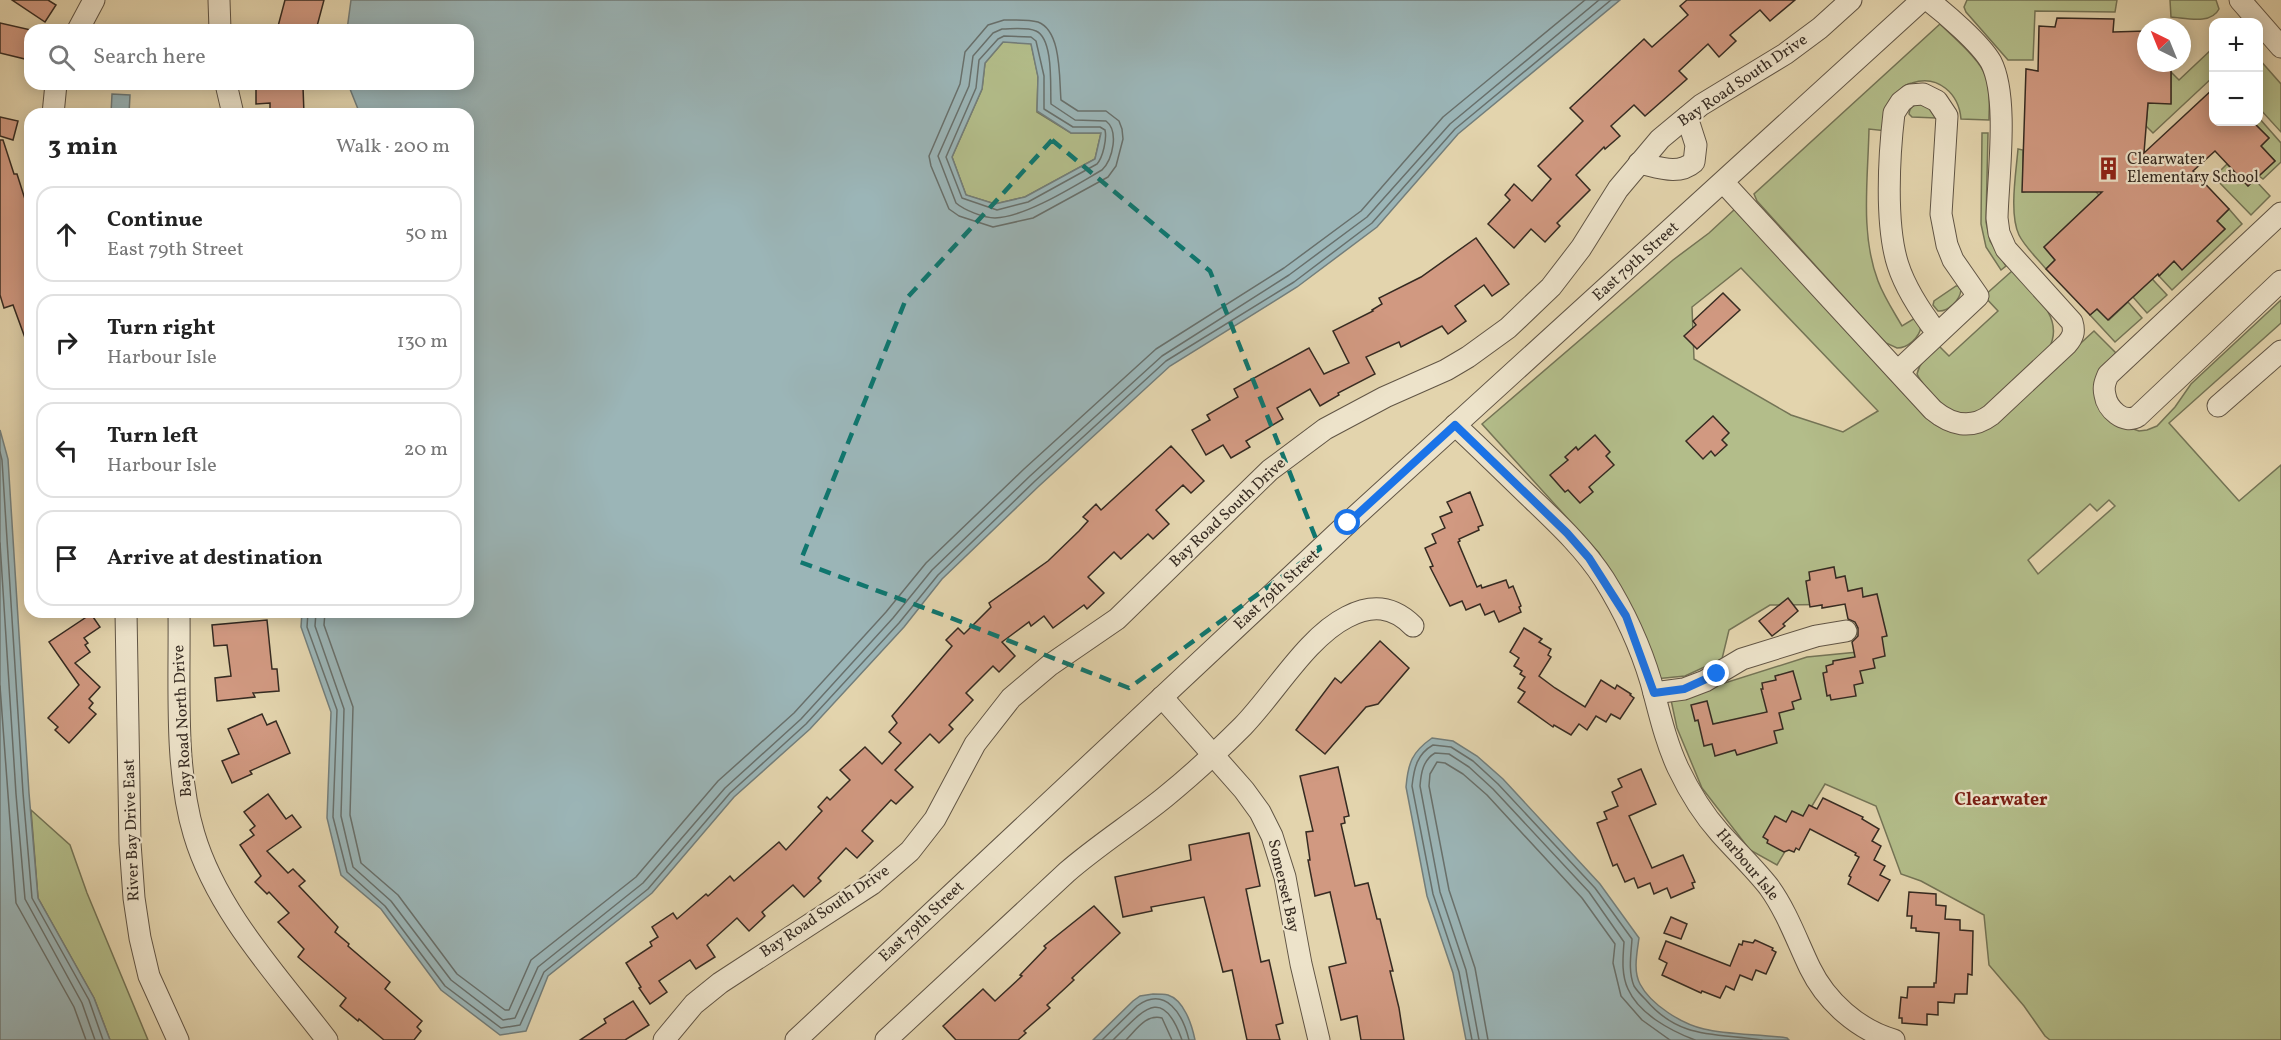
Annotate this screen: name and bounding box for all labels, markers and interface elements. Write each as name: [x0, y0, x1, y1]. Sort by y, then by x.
north arrow: [2137, 18, 2191, 72]
map controls: [2209, 18, 2263, 126]
button: +: [2209, 18, 2263, 72]
search box: [24, 24, 474, 90]
street label: Bay Road South Drive: [1674, 29, 1812, 133]
icon: search: [45, 41, 78, 74]
text: Search here: [93, 42, 206, 73]
button: −: [2209, 72, 2263, 126]
text: 3 min: [48, 129, 118, 165]
text: Walk · 200 m: [336, 133, 450, 161]
place label: Clearwater Elementary School: [2127, 149, 2259, 189]
building icon: Clearwater Elementary School: [2096, 156, 2122, 182]
text: Continue: [107, 205, 203, 236]
street label: East 79th Street: [1588, 217, 1684, 307]
icon: ahead: [50, 218, 83, 251]
text: 50 m: [405, 220, 448, 248]
text: East 79th Street: [107, 236, 244, 264]
text: Turn right: [107, 313, 215, 344]
icon: right: [50, 326, 83, 359]
text: 130 m: [397, 328, 448, 356]
text: Harbour Isle: [107, 344, 217, 372]
text: Turn left: [107, 421, 198, 452]
icon: left: [50, 434, 83, 467]
text: 20 m: [404, 436, 448, 464]
text: Harbour Isle: [107, 452, 217, 480]
street label: Bay Road South Drive: [1165, 453, 1291, 573]
route start: [1334, 509, 1360, 535]
icon: arrive: [50, 542, 83, 575]
text: Arrive at destination: [107, 543, 323, 574]
street label: East 79th Street: [1229, 544, 1325, 635]
street label: Bay Road North Drive: [168, 644, 198, 798]
route end: [1703, 660, 1729, 686]
street label: River Bay Drive East: [119, 758, 145, 902]
district label: Clearwater: [1954, 788, 2048, 813]
street label: Harbour Isle: [1710, 824, 1784, 906]
street label: Somerset Bay: [1262, 837, 1304, 935]
street label: Bay Road South Drive: [756, 860, 894, 964]
street label: East 79th Street: [874, 876, 970, 967]

